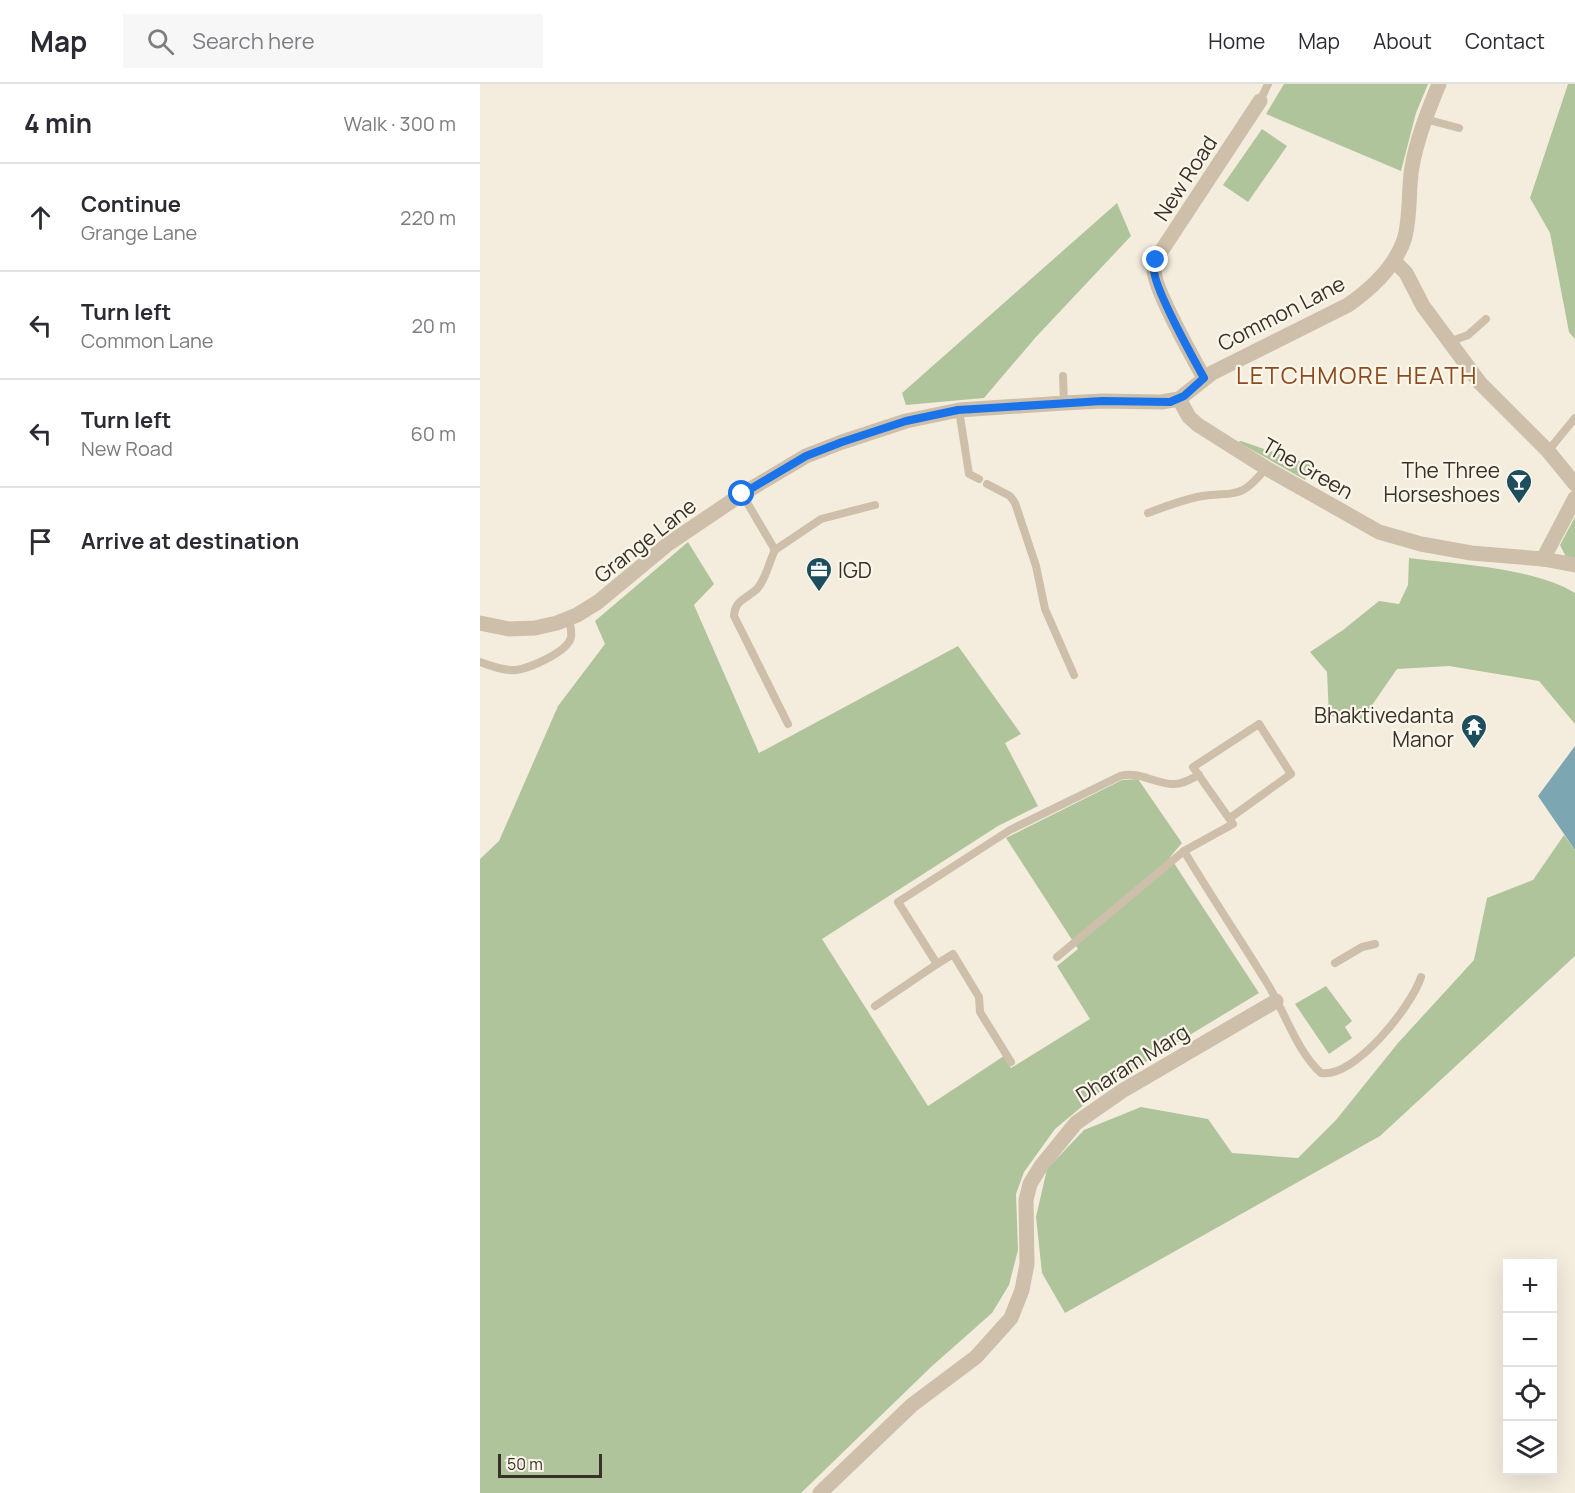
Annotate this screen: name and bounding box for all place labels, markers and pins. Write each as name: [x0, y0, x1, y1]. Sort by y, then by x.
place label: The Three Horseshoes: [1384, 456, 1500, 508]
bar icon: The Three Horseshoes: [1504, 467, 1534, 505]
office icon: IGD: [804, 555, 834, 593]
place label: IGD: [838, 556, 872, 584]
place label: Bhaktivedanta Manor: [1314, 701, 1454, 753]
temple icon: Bhaktivedanta Manor: [1459, 712, 1489, 750]

